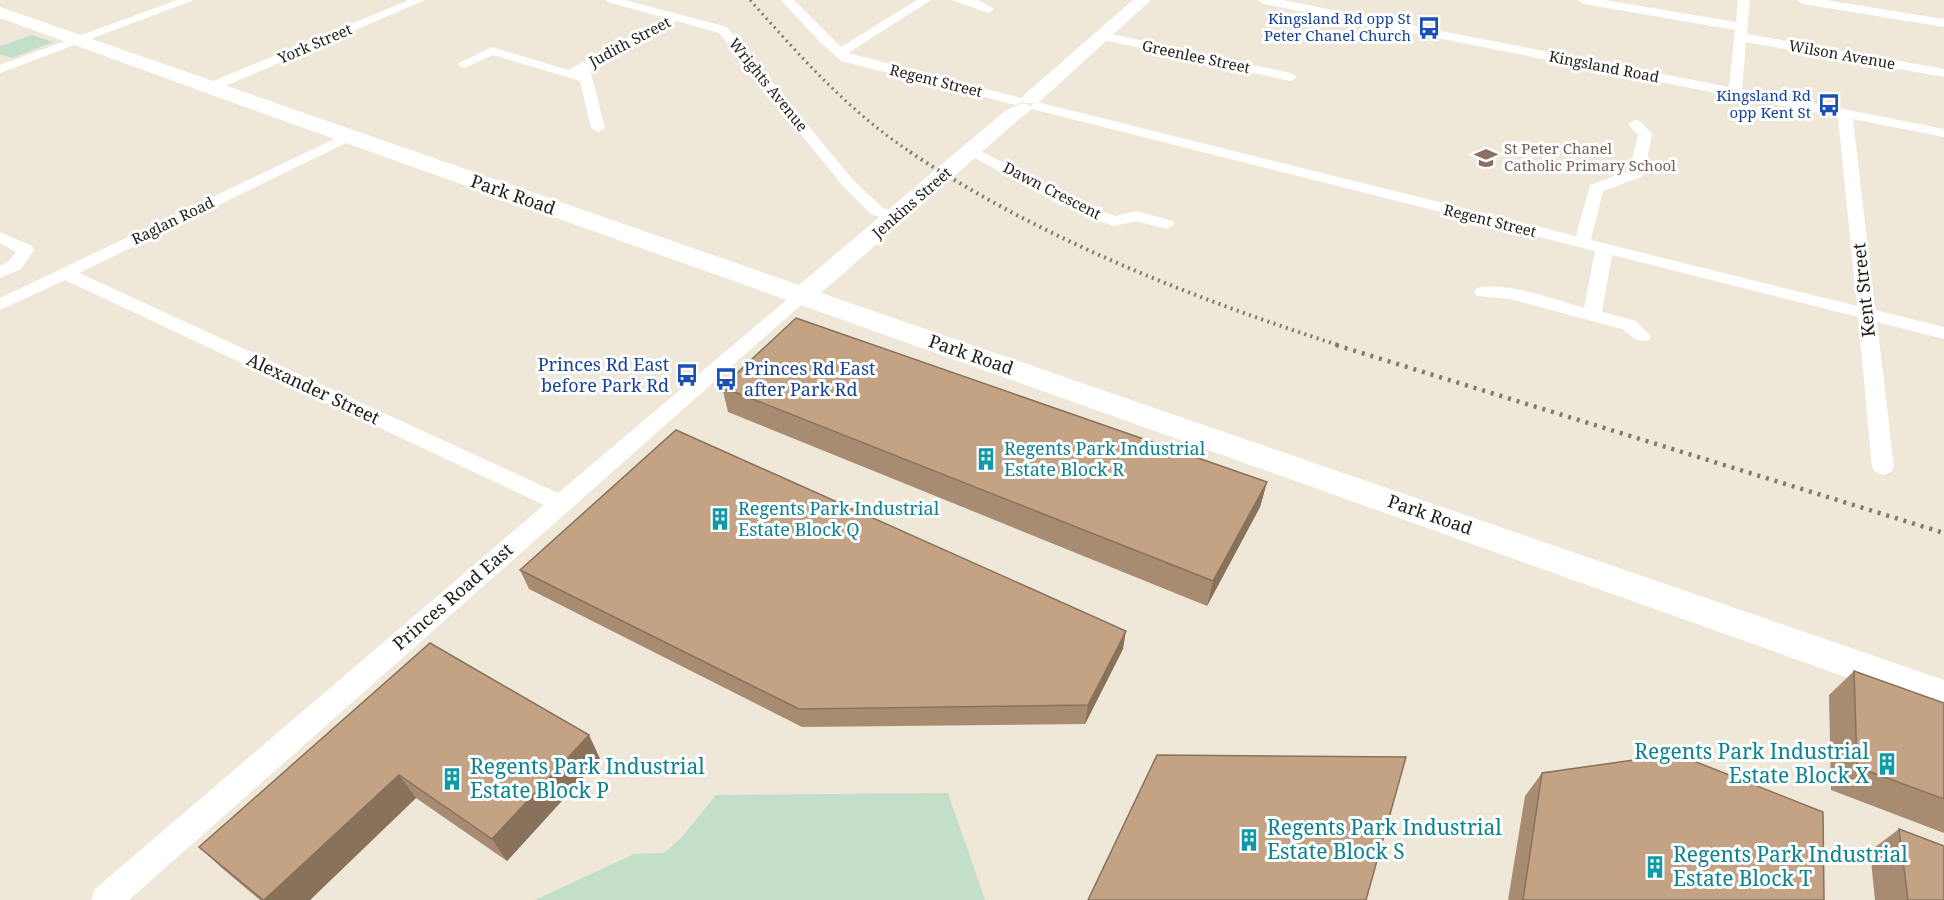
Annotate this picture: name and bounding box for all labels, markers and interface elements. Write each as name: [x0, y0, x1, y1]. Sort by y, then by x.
place label: Kingsland Rd opp St Peter Chanel Church: [1264, 8, 1411, 45]
street label: Judith Street: [584, 11, 674, 71]
bus stop icon: Kingsland Rd opp St Peter Chanel Church: [1416, 15, 1442, 41]
street label: York Street: [274, 19, 355, 68]
street label: Wrights Avenue: [725, 33, 813, 135]
street label: Greenlee Street: [1140, 35, 1252, 77]
street label: Wilson Avenue: [1787, 35, 1897, 73]
street label: Kingsland Road: [1547, 46, 1661, 87]
street label: Regent Street: [888, 59, 985, 101]
place label: Kingsland Rd opp Kent St: [1716, 85, 1811, 122]
bus stop icon: Kingsland Rd opp Kent St: [1816, 92, 1842, 118]
place label: St Peter Chanel Catholic Primary School: [1504, 138, 1676, 175]
school or university icon: St Peter Chanel Catholic Primary School: [1473, 145, 1499, 171]
street label: Dawn Crescent: [1000, 157, 1105, 223]
street label: Jenkins Street: [867, 162, 955, 243]
street label: Park Road: [468, 168, 559, 220]
street label: Raglan Road: [128, 192, 217, 249]
street label: Regent Street: [1442, 199, 1539, 241]
street label: Kent Street: [1846, 242, 1880, 338]
street label: Park Road: [926, 328, 1017, 380]
street label: Alexander Street: [243, 347, 384, 429]
place label: Princes Rd East before Park Rd: [538, 352, 669, 397]
place label: Princes Rd East after Park Rd: [744, 356, 875, 401]
bus stop icon: Princes Rd East before Park Rd: [674, 362, 700, 388]
bus stop icon: Princes Rd East after Park Rd: [713, 366, 739, 392]
place label: Regents Park Industrial Estate Block R: [1004, 436, 1206, 481]
building icon: Regents Park Industrial Estate Block R: [973, 446, 999, 472]
street label: Park Road: [1385, 488, 1476, 540]
place label: Regents Park Industrial Estate Block Q: [738, 496, 940, 541]
building icon: Regents Park Industrial Estate Block Q: [707, 506, 733, 532]
street label: Princes Road East: [387, 537, 518, 655]
place label: Regents Park Industrial Estate Block X: [1634, 737, 1869, 789]
building icon: Regents Park Industrial Estate Block X: [1874, 751, 1900, 777]
place label: Regents Park Industrial Estate Block P: [470, 752, 705, 804]
building icon: Regents Park Industrial Estate Block P: [439, 766, 465, 792]
place label: Regents Park Industrial Estate Block S: [1267, 813, 1502, 865]
building icon: Regents Park Industrial Estate Block S: [1236, 827, 1262, 853]
place label: Regents Park Industrial Estate Block T: [1673, 840, 1908, 892]
building icon: Regents Park Industrial Estate Block T: [1642, 854, 1668, 880]

